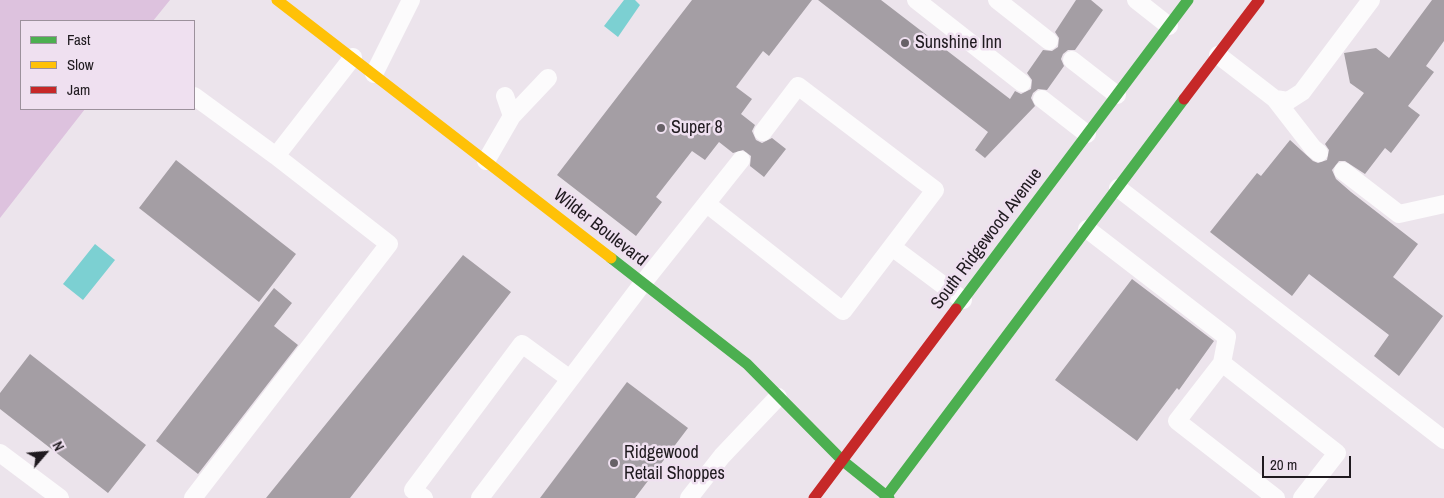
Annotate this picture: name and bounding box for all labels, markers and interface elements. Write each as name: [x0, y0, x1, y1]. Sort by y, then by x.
legend: [20, 20, 195, 110]
text: Fast: [67, 29, 90, 50]
place label: Sunshine Inn: [915, 32, 1002, 54]
marker: Sunshine Inn: [899, 37, 911, 49]
text: Slow: [67, 54, 94, 75]
text: Jam: [67, 79, 90, 100]
place label: Super 8: [671, 117, 723, 139]
marker: Super 8: [655, 122, 667, 134]
street label: South Ridgewood Avenue: [927, 164, 1047, 314]
street label: Wilder Boulevard: [549, 185, 651, 271]
north arrow: [20, 428, 70, 478]
text: N: [48, 438, 68, 454]
place label: Ridgewood Retail Shoppes: [624, 442, 725, 484]
scale bar: [1264, 446, 1353, 478]
text: 20 m: [1270, 454, 1297, 475]
marker: Ridgewood Retail Shoppes: [608, 457, 620, 469]

